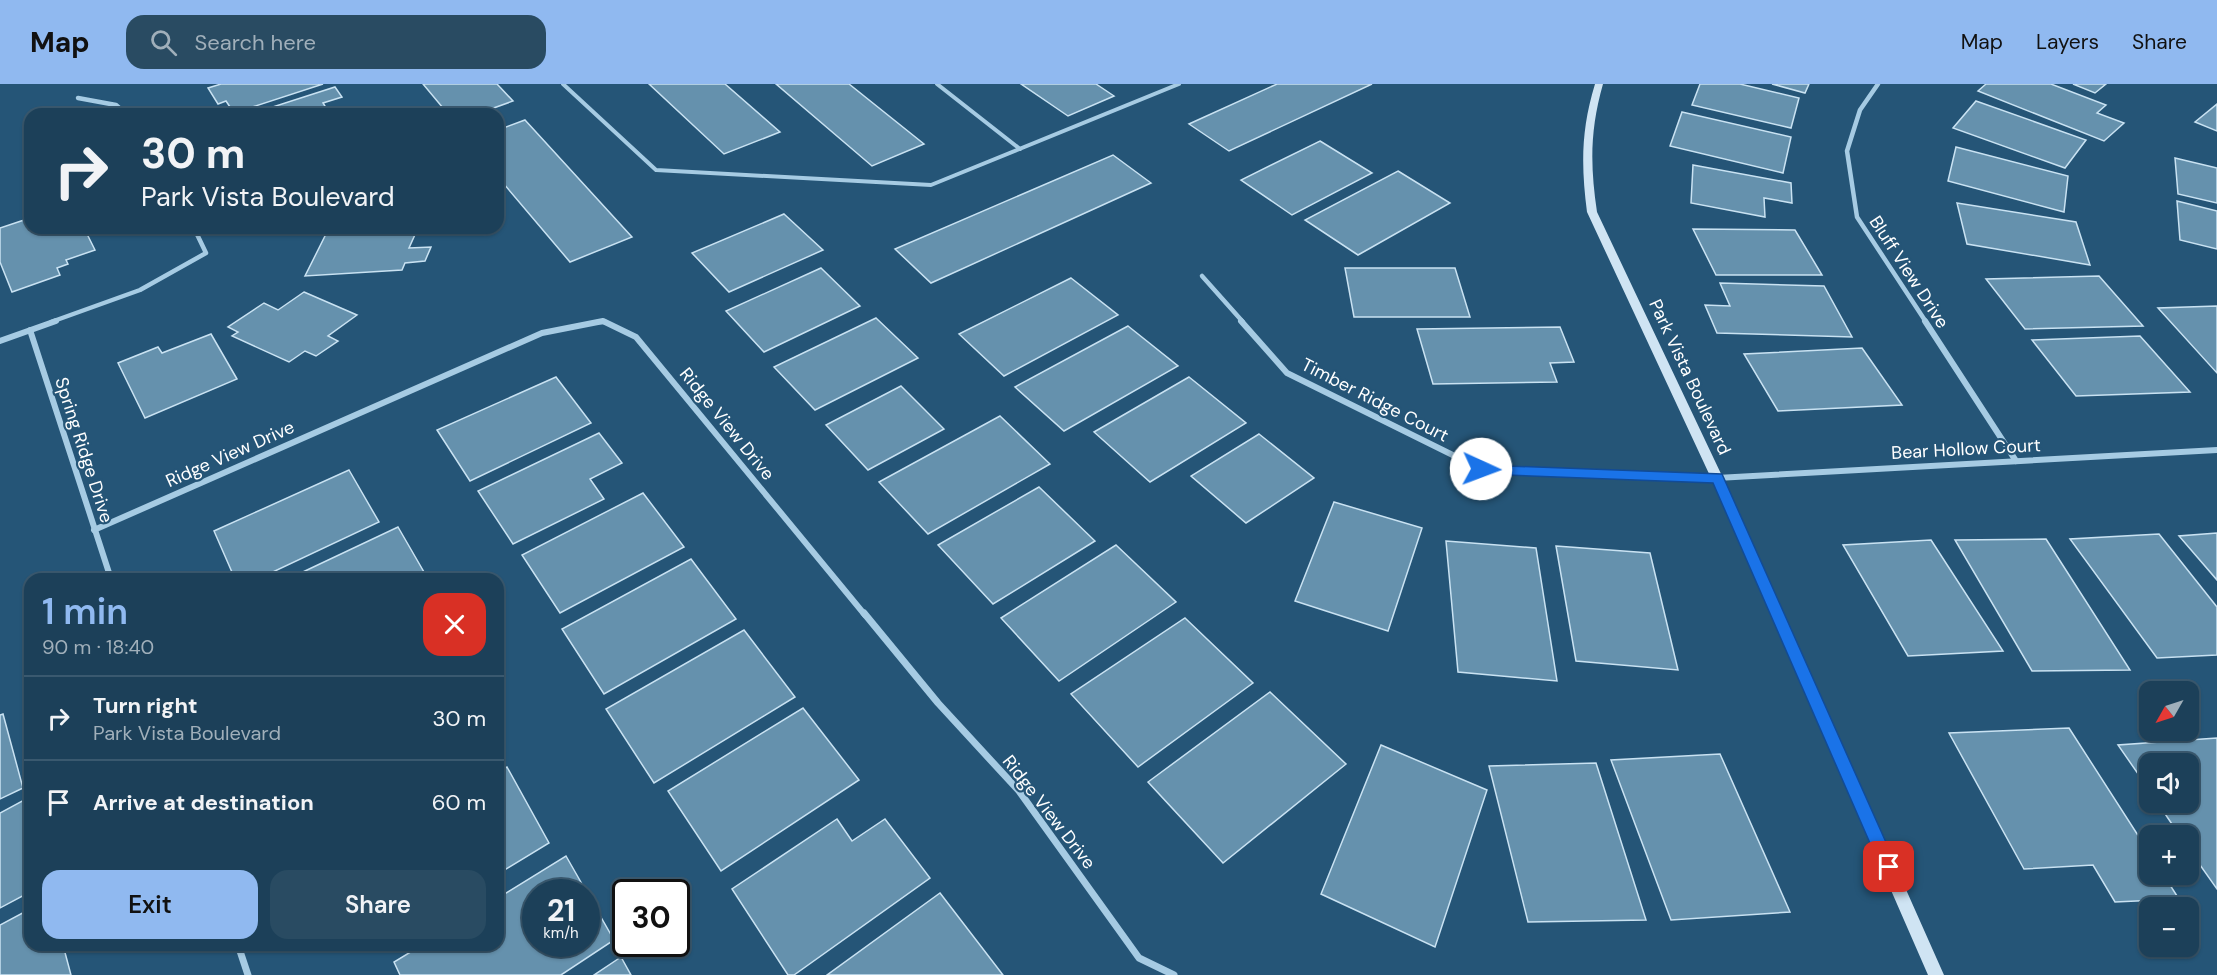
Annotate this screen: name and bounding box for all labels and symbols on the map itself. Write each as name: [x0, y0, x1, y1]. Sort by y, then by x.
street label: Bluff View Drive: [1864, 211, 1954, 333]
street label: Park Vista Boulevard: [1643, 295, 1737, 459]
street label: Timber Ridge Court: [1297, 353, 1453, 447]
street label: Ridge View Drive: [674, 363, 780, 485]
street label: Spring Ridge Drive: [49, 374, 119, 526]
street label: Ridge View Drive: [162, 415, 298, 493]
street label: Bear Hollow Court: [1891, 433, 2041, 465]
position arrow: [1449, 437, 1513, 501]
north arrow: [2139, 681, 2199, 741]
street label: Ridge View Drive: [997, 750, 1101, 874]
pin: [1863, 841, 1914, 892]
speed limit sign: 30: [612, 879, 690, 957]

